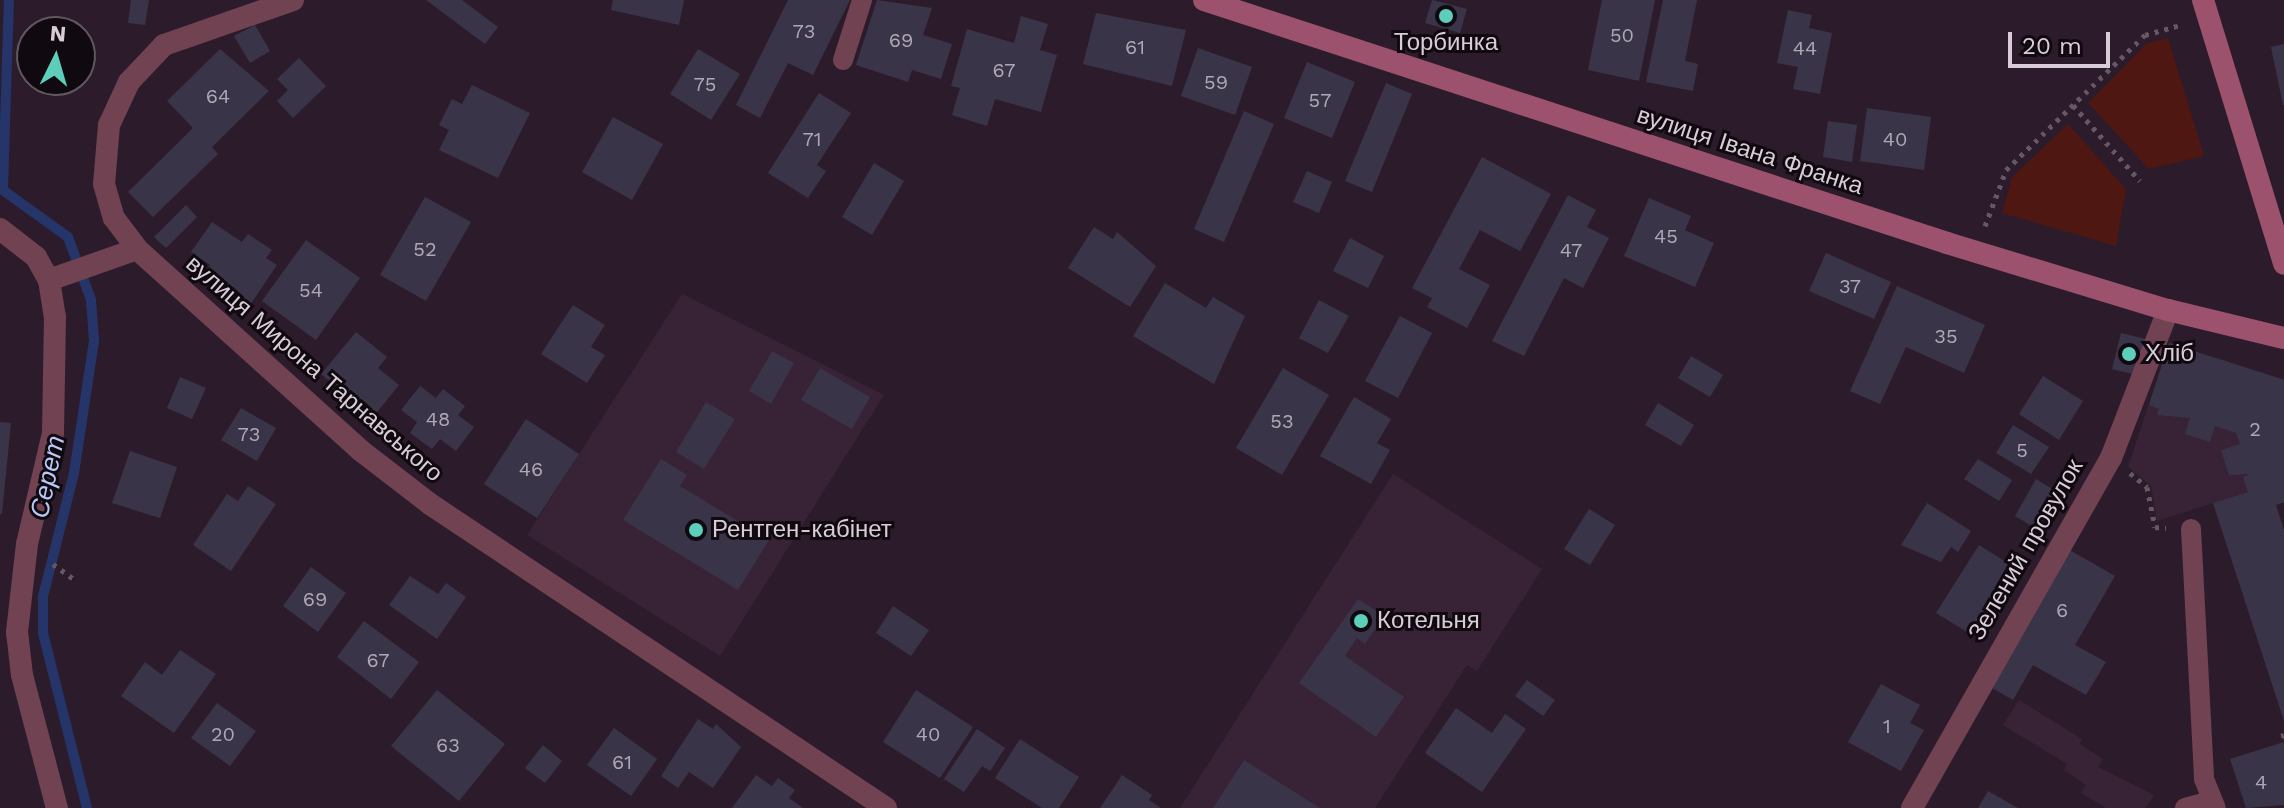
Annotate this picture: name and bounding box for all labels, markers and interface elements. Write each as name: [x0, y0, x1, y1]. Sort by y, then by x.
marker: Торбинка: [1437, 7, 1455, 25]
north arrow: [16, 16, 96, 96]
scale bar: [2012, 16, 2114, 66]
house number: 73: [793, 19, 815, 43]
text: N: [49, 20, 67, 47]
house number: 50: [1610, 23, 1634, 47]
house number: 69: [889, 28, 913, 52]
place label: Торбинка: [1394, 29, 1498, 57]
text: 20 m: [2022, 32, 2082, 60]
house number: 61: [1125, 35, 1145, 59]
house number: 44: [1793, 36, 1817, 60]
house number: 67: [992, 58, 1016, 82]
house number: 59: [1204, 70, 1228, 94]
house number: 75: [694, 72, 716, 96]
house number: 64: [206, 84, 230, 108]
house number: 57: [1309, 88, 1331, 112]
street label: вулиця Івана Франка: [1633, 101, 1867, 201]
house number: 71: [802, 127, 822, 151]
house number: 40: [1883, 127, 1907, 151]
house number: 45: [1654, 224, 1678, 248]
house number: 52: [413, 237, 437, 261]
house number: 47: [1560, 238, 1582, 262]
street label: вулиця Мирона Тарнавського: [180, 250, 448, 488]
house number: 37: [1839, 274, 1861, 298]
house number: 54: [299, 278, 323, 302]
house number: 35: [1934, 324, 1958, 348]
place label: Хліб: [2145, 340, 2194, 368]
marker: Хліб: [2120, 345, 2138, 363]
house number: 48: [426, 407, 450, 431]
house number: 53: [1270, 409, 1294, 433]
house number: 2: [2249, 417, 2261, 441]
house number: 73: [238, 422, 260, 446]
water label: Серет: [24, 433, 72, 521]
house number: 5: [2016, 438, 2028, 462]
street label: Зелений провулок: [1962, 454, 2090, 646]
house number: 46: [519, 457, 543, 481]
place label: Рентген-кабінет: [712, 516, 892, 544]
marker: Рентген-кабінет: [687, 521, 705, 539]
house number: 69: [303, 587, 327, 611]
house number: 6: [2056, 598, 2068, 622]
place label: Котельня: [1377, 607, 1480, 635]
marker: Котельня: [1352, 612, 1370, 630]
house number: 67: [366, 648, 390, 672]
house number: 1: [1883, 714, 1891, 738]
house number: 20: [211, 722, 235, 746]
house number: 40: [916, 722, 940, 746]
house number: 63: [436, 733, 460, 757]
house number: 61: [612, 750, 632, 774]
house number: 4: [2255, 770, 2267, 794]

